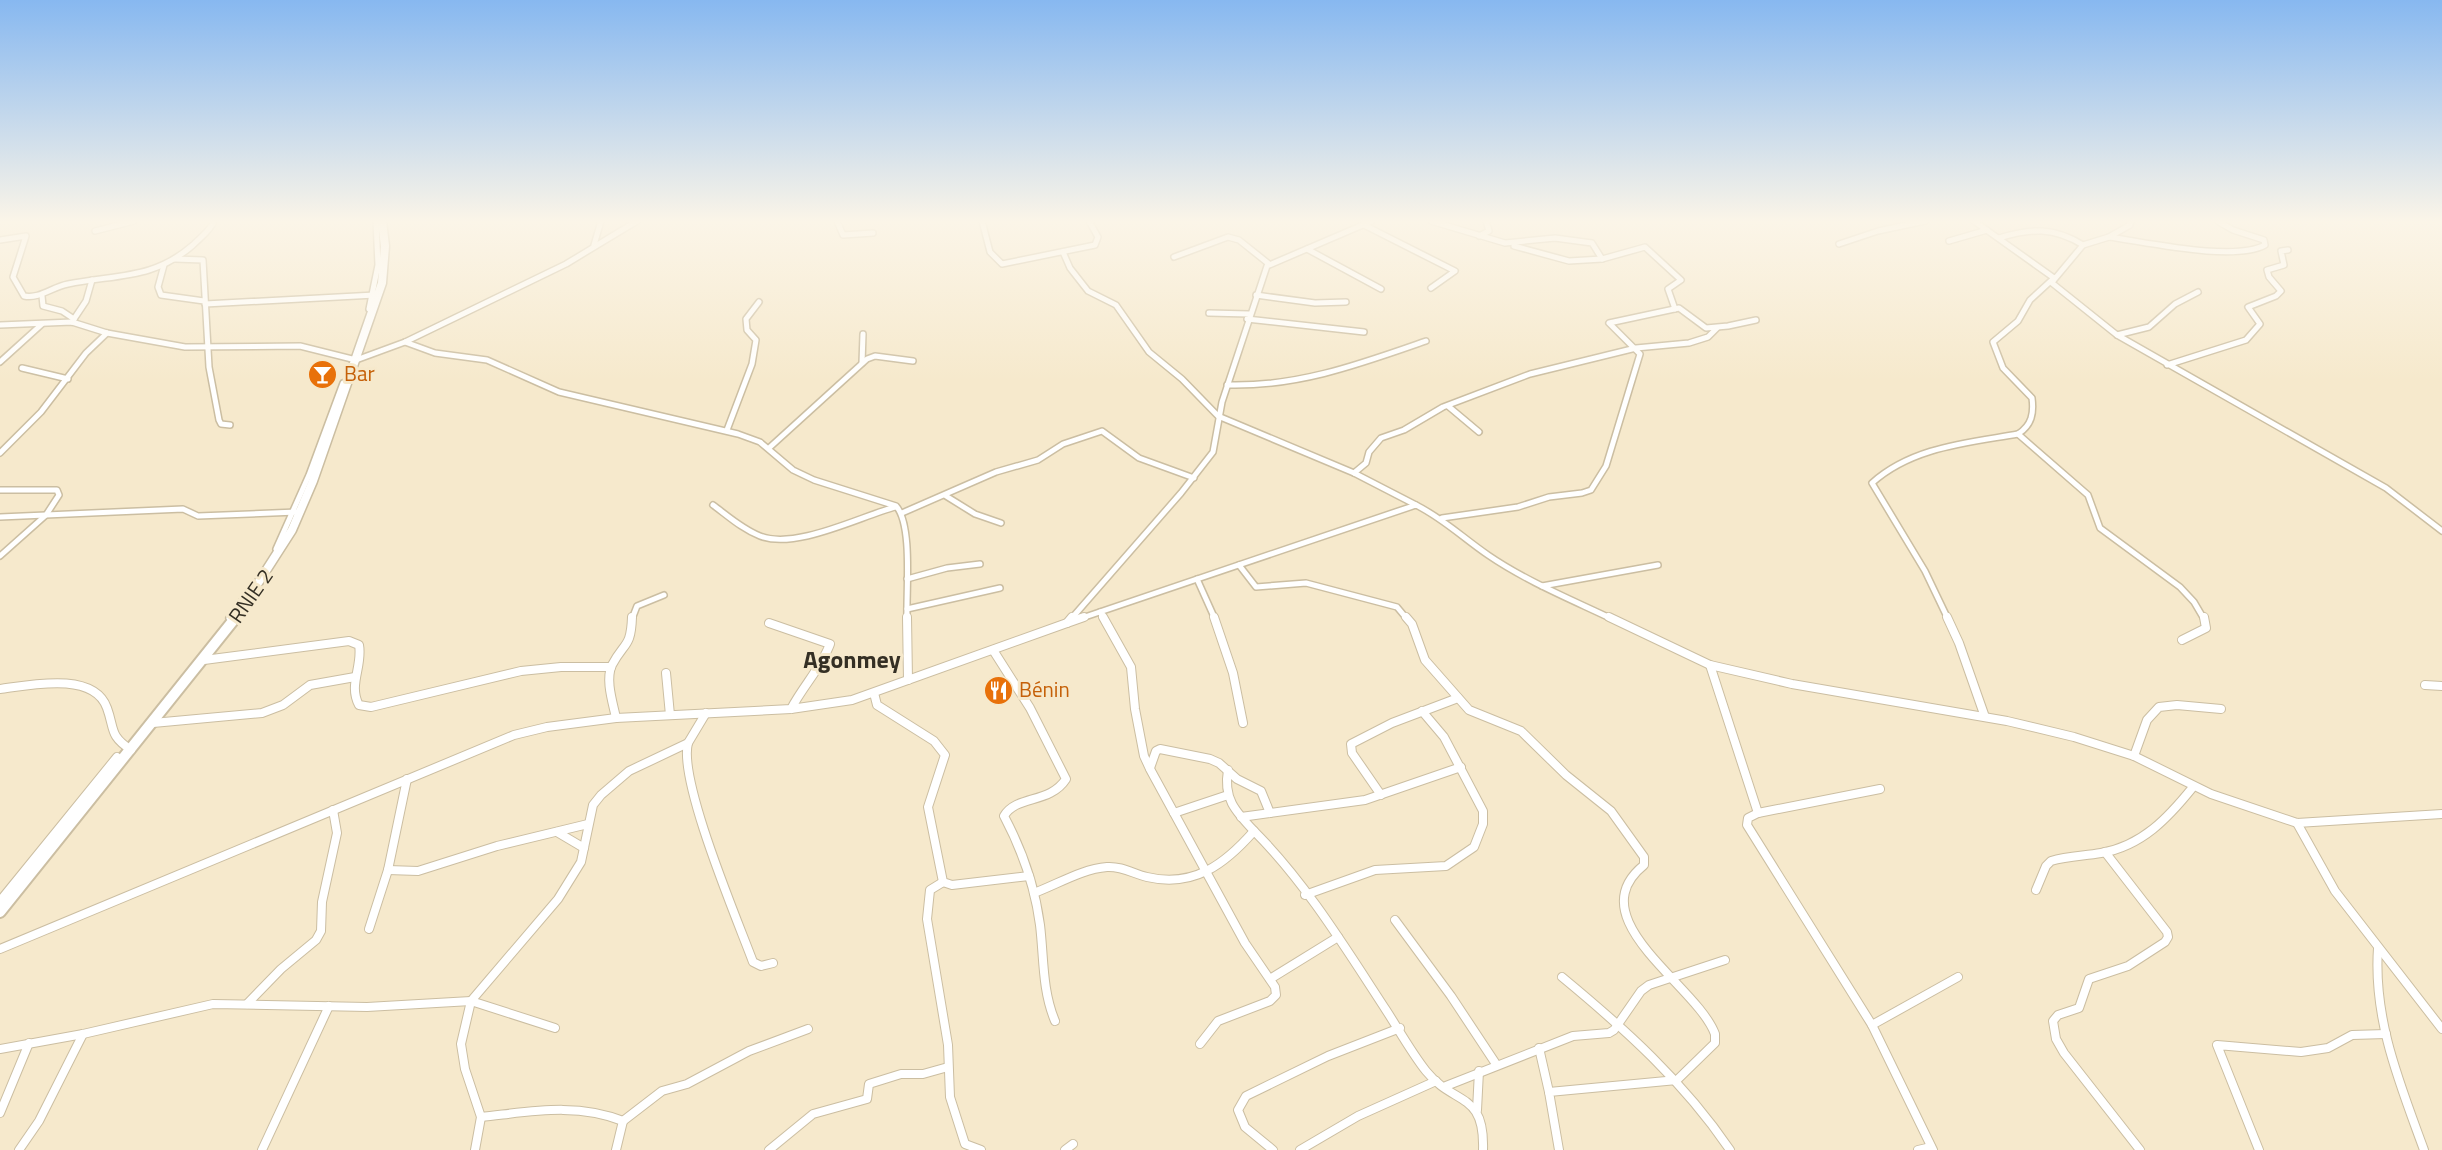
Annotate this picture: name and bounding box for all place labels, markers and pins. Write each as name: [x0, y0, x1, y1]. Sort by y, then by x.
place label: Bar: [344, 357, 375, 389]
bar icon: Bar: [307, 358, 339, 390]
place label: Bénin: [1019, 673, 1070, 705]
restaurant icon: Bénin: [982, 674, 1014, 706]

